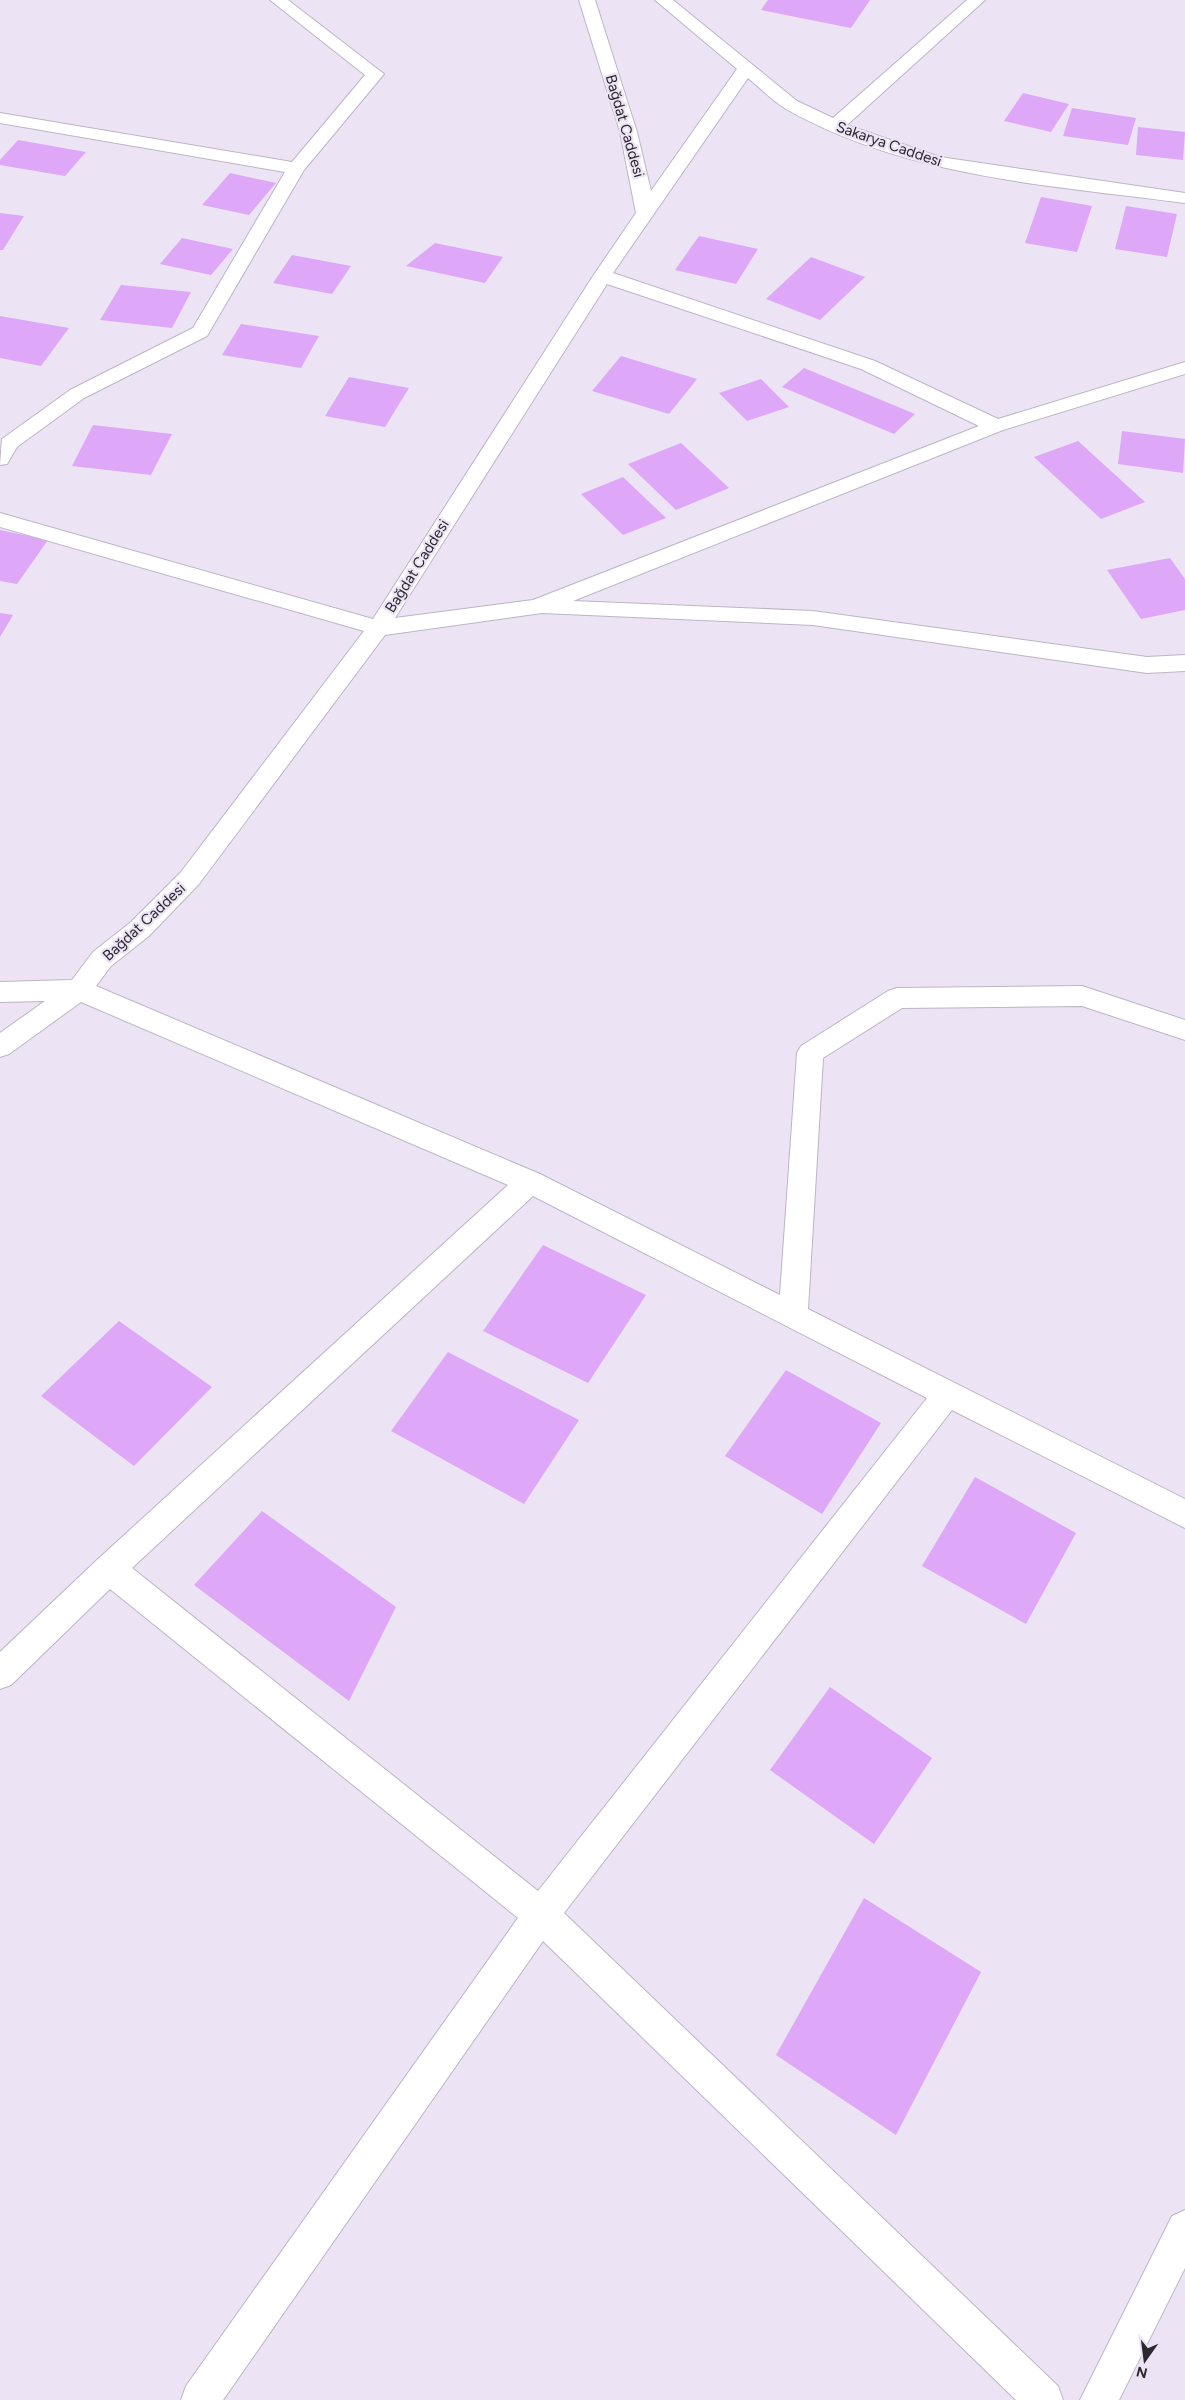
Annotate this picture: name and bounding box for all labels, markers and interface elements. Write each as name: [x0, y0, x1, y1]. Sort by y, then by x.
street label: Bağdat Caddesi: [602, 72, 648, 180]
street label: Sakarya Caddesi: [834, 118, 944, 170]
street label: Bağdat Caddesi: [381, 516, 453, 616]
street label: Bağdat Caddesi: [99, 879, 189, 965]
north arrow: [1120, 2335, 1170, 2385]
text: N: [1135, 2363, 1149, 2382]

